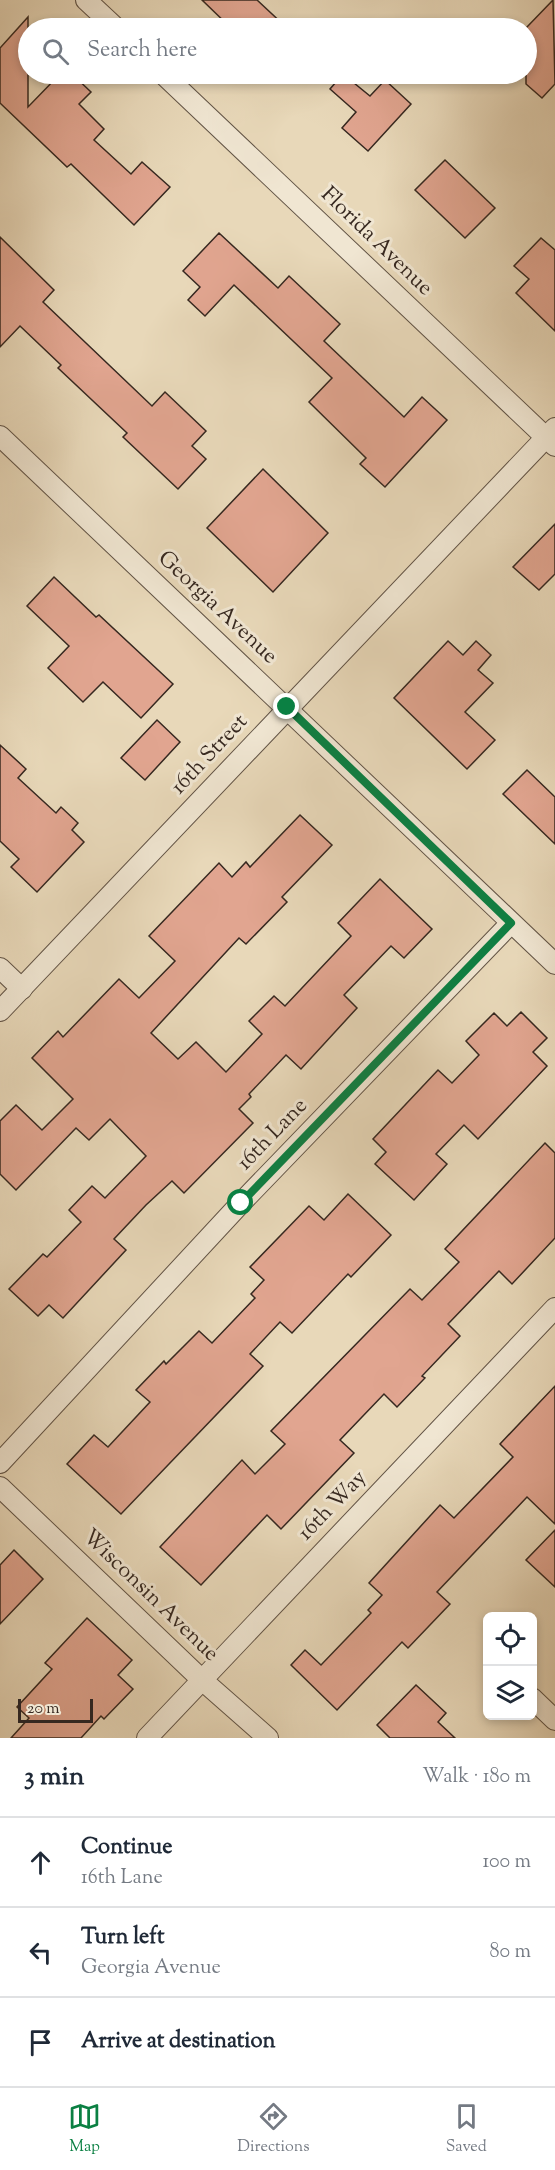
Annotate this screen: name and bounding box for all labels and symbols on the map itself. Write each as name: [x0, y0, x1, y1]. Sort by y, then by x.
street label: Florida Avenue: [313, 180, 439, 304]
street label: Georgia Avenue: [150, 544, 284, 672]
route end: [273, 693, 299, 719]
street label: 16th Street: [164, 707, 256, 803]
street label: 16th Lane: [230, 1092, 316, 1178]
route start: [227, 1189, 253, 1215]
street label: 16th Way: [291, 1463, 375, 1549]
street label: Wisconsin Avenue: [74, 1522, 226, 1670]
scale bar: [18, 1696, 93, 1724]

